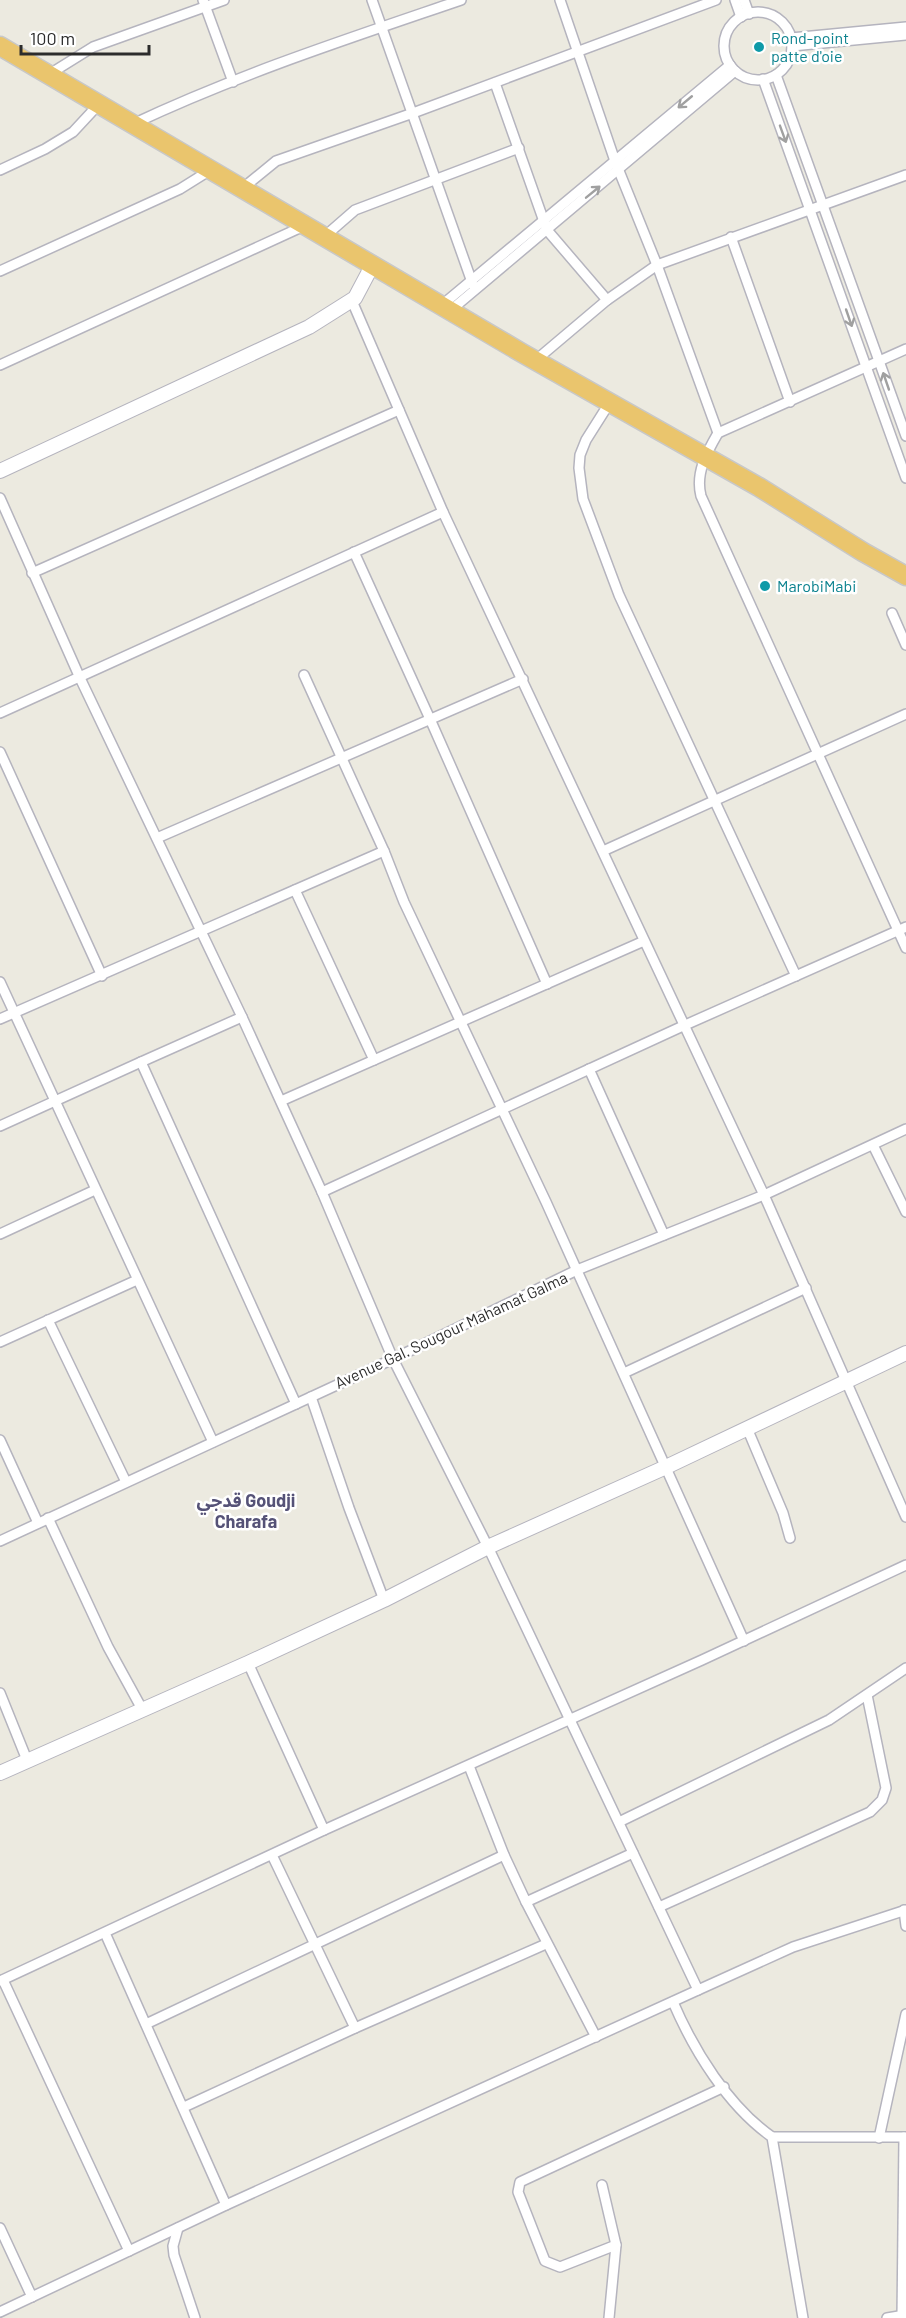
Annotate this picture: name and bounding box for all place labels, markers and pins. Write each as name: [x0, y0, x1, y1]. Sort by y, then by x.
place label: Rond-point patte d'oie: [771, 28, 849, 65]
marker: Rond-point patte d'oie: [752, 40, 766, 54]
place label: MarobiMabi: [777, 576, 856, 595]
marker: MarobiMabi: [758, 579, 772, 593]

